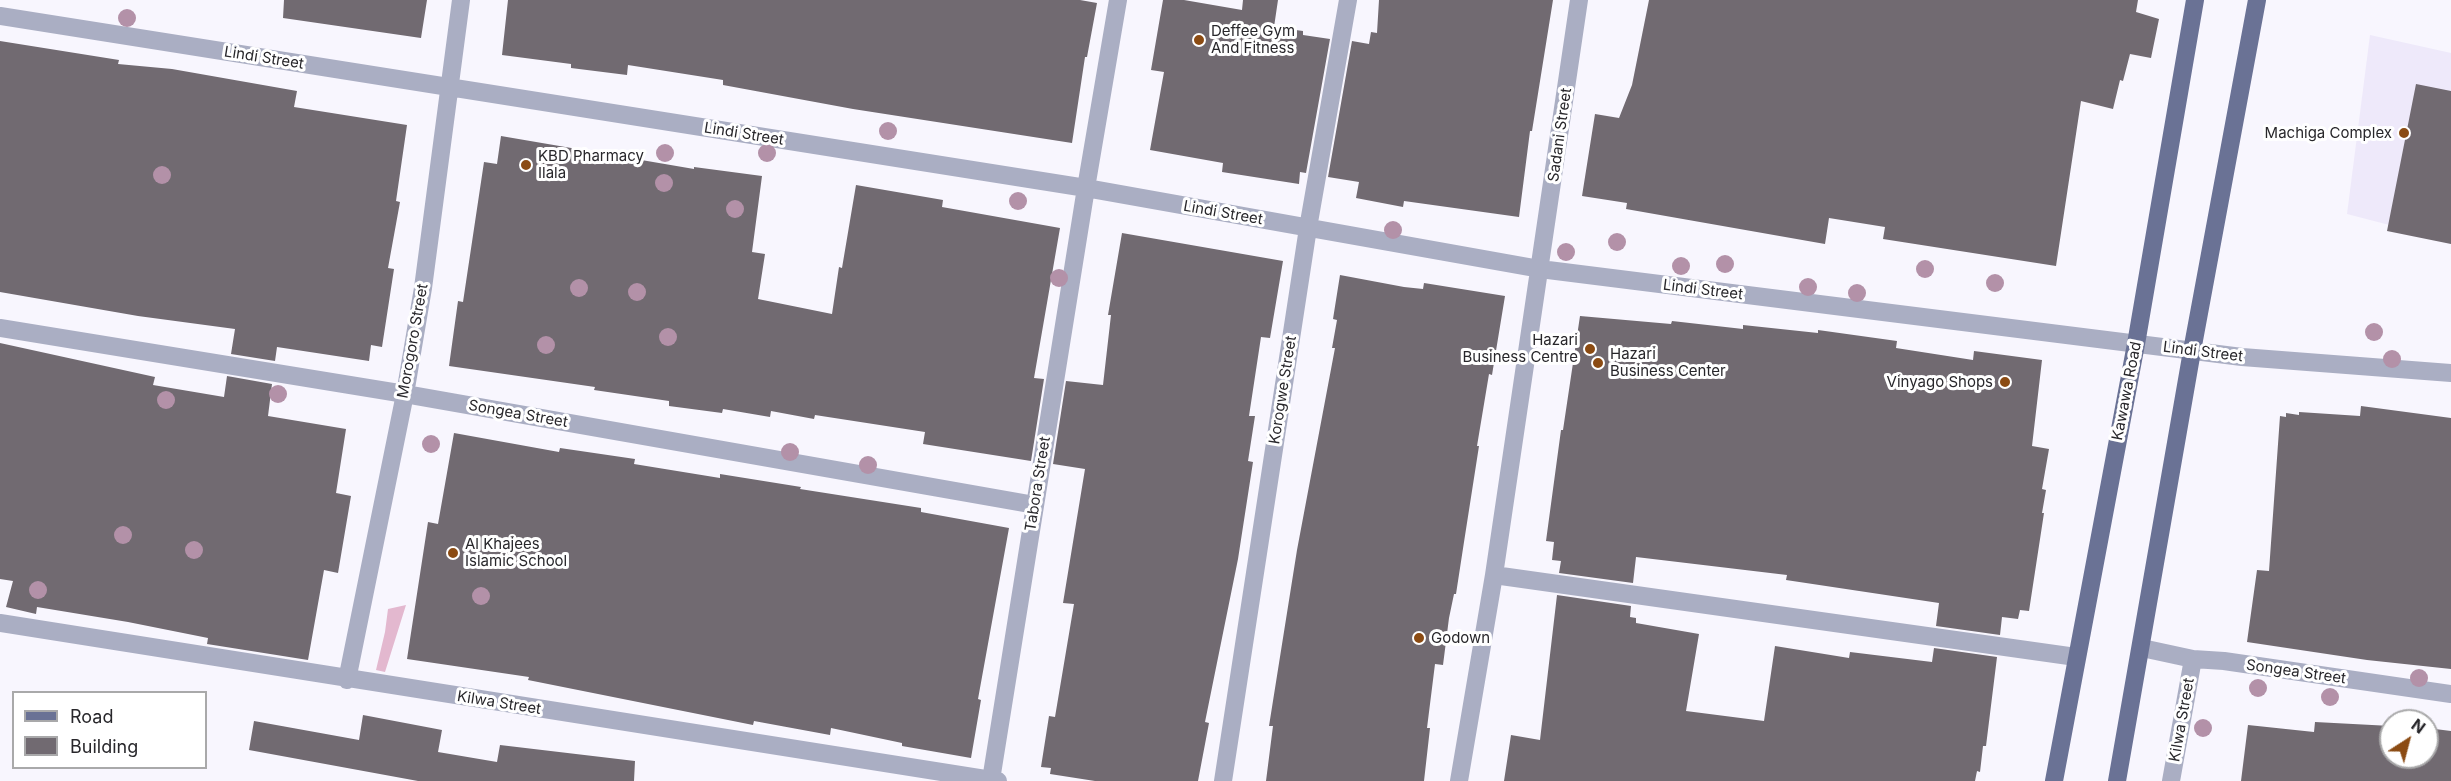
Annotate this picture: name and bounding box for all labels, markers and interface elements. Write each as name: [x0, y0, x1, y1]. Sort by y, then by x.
place label: Deffee Gym And Fitness: [1211, 22, 1295, 57]
marker: Deffee Gym And Fitness: [1192, 33, 1206, 47]
street label: Lindi Street: [223, 43, 305, 73]
street label: Sadani Street: [1544, 87, 1576, 183]
street label: Lindi Street: [703, 119, 785, 149]
place label: Machiga Complex: [2265, 124, 2392, 142]
marker: Machiga Complex: [2397, 126, 2411, 140]
place label: KBD Pharmacy Ilala: [538, 147, 644, 182]
marker: KBD Pharmacy Ilala: [519, 158, 533, 172]
street label: Lindi Street: [1182, 197, 1264, 229]
street label: Lindi Street: [1662, 276, 1744, 304]
street label: Morogoro Street: [394, 282, 432, 400]
place label: Hazari Business Centre: [1462, 331, 1578, 366]
street label: Korogwe Street: [1266, 335, 1300, 445]
street label: Lindi Street: [2162, 338, 2244, 366]
street label: Kawawa Road: [2109, 340, 2145, 442]
marker: Hazari Business Centre: [1583, 342, 1597, 356]
place label: Hazari Business Center: [1610, 345, 1726, 380]
marker: Hazari Business Center: [1591, 356, 1605, 370]
place label: Vinyago Shops: [1887, 373, 1993, 391]
marker: Vinyago Shops: [1998, 375, 2012, 389]
street label: Songea Street: [467, 396, 569, 432]
street label: Tabora Street: [1022, 435, 1054, 533]
place label: Al Khajees Islamic School: [465, 535, 567, 570]
marker: Al Khajees Islamic School: [446, 546, 460, 560]
place label: Godown: [1431, 629, 1490, 647]
marker: Godown: [1412, 631, 1426, 645]
street label: Songea Street: [2245, 656, 2347, 688]
street label: Kilwa Street: [2166, 677, 2198, 763]
street label: Kilwa Street: [456, 687, 542, 719]
legend: [12, 691, 207, 769]
text: Road: [70, 706, 113, 727]
north arrow: [2379, 709, 2439, 769]
text: N: [2408, 714, 2429, 738]
text: Building: [70, 736, 138, 757]

